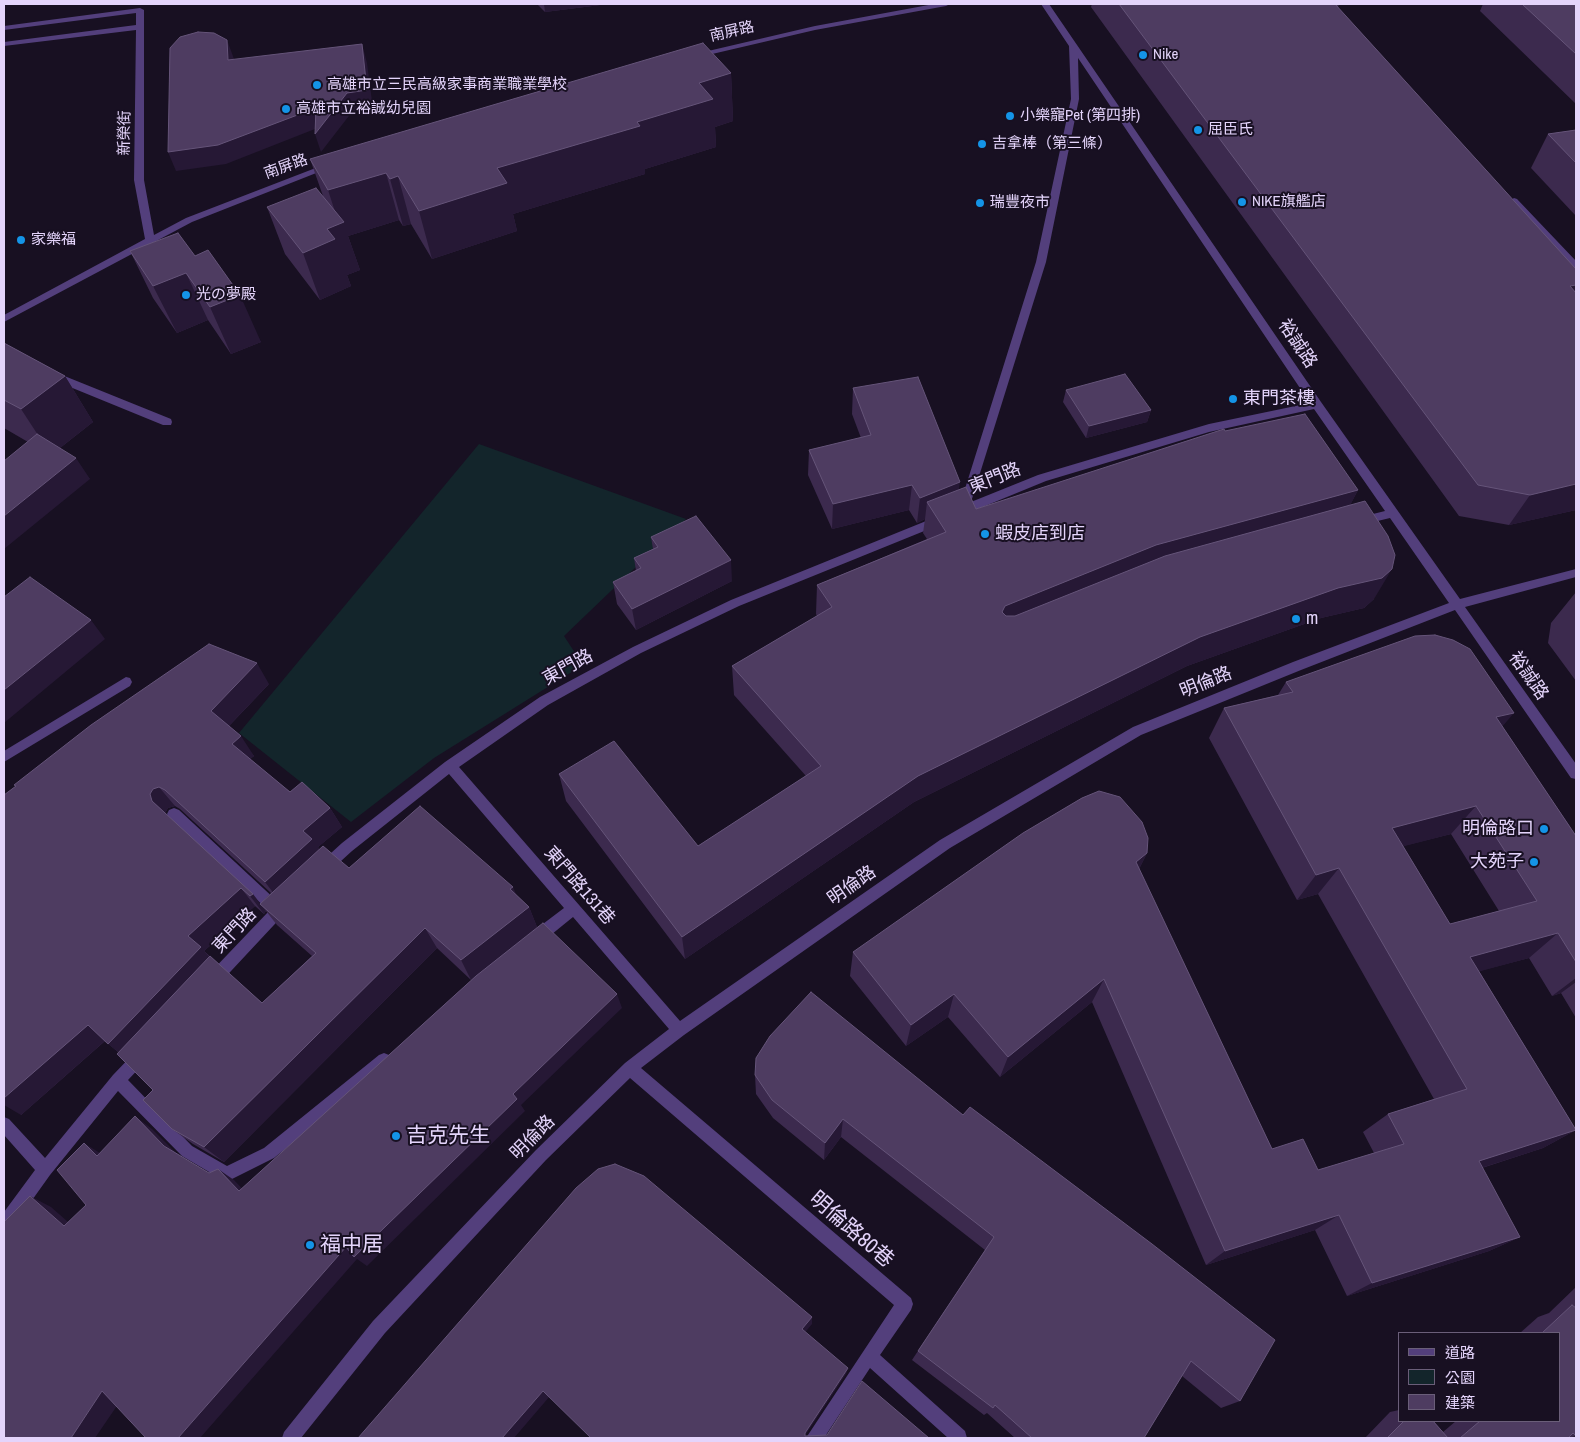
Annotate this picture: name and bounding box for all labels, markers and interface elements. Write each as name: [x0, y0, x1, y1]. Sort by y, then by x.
street label: 南屏路: [708, 18, 756, 46]
place label: Nike: [1153, 46, 1178, 64]
marker: Nike: [1137, 49, 1149, 61]
place label: 高雄市立三民高級家事商業職業學校: [327, 76, 567, 94]
marker: 高雄市立三民高級家事商業職業學校: [311, 79, 323, 91]
place label: 高雄市立裕誠幼兒園: [296, 100, 431, 118]
marker: 高雄市立裕誠幼兒園: [280, 103, 292, 115]
place label: 小樂寵Pet (第四排): [1020, 107, 1140, 125]
street label: 新榮街: [116, 110, 134, 156]
marker: 小樂寵Pet (第四排): [1004, 110, 1016, 122]
place label: 屈臣氏: [1208, 121, 1253, 139]
marker: 屈臣氏: [1192, 124, 1204, 136]
place label: 吉拿棒（第三條）: [992, 135, 1112, 153]
marker: 吉拿棒（第三條）: [976, 138, 988, 150]
street label: 南屏路: [262, 151, 310, 183]
place label: NIKE旗艦店: [1252, 193, 1326, 211]
place label: 瑞豐夜市: [990, 194, 1050, 212]
marker: NIKE旗艦店: [1236, 196, 1248, 208]
marker: 瑞豐夜市: [974, 197, 986, 209]
place label: 家樂福: [31, 231, 76, 249]
marker: 家樂福: [15, 234, 27, 246]
place label: 光の夢殿: [196, 286, 256, 304]
marker: 光の夢殿: [180, 289, 192, 301]
street label: 裕誠路: [1273, 316, 1321, 372]
place label: 東門茶樓: [1243, 388, 1315, 410]
marker: 東門茶樓: [1227, 393, 1239, 405]
street label: 東門路: [966, 459, 1024, 499]
place label: 蝦皮店到店: [995, 523, 1085, 545]
marker: 蝦皮店到店: [979, 528, 991, 540]
place label: m: [1306, 608, 1318, 630]
marker: m: [1290, 613, 1302, 625]
street label: 東門路: [539, 645, 597, 691]
street label: 裕誠路: [1504, 648, 1552, 704]
street label: 明倫路: [1177, 663, 1235, 703]
place label: 明倫路口: [1462, 818, 1534, 840]
marker: 明倫路口: [1538, 823, 1550, 835]
street label: 東門路131巷: [539, 842, 619, 930]
place label: 大苑子: [1470, 851, 1524, 873]
marker: 大苑子: [1528, 856, 1540, 868]
street label: 明倫路: [824, 862, 880, 910]
street label: 東門路: [209, 904, 261, 958]
street label: 明倫路: [506, 1111, 560, 1165]
place label: 吉克先生: [406, 1123, 490, 1149]
marker: 吉克先生: [390, 1130, 402, 1142]
street label: 明倫路80巷: [804, 1187, 898, 1273]
place label: 福中居: [320, 1232, 383, 1258]
marker: 福中居: [304, 1239, 316, 1251]
legend: [1398, 1332, 1560, 1422]
text: 道路: [1445, 1342, 1475, 1363]
text: 公園: [1445, 1367, 1475, 1388]
text: 建築: [1445, 1392, 1475, 1413]

